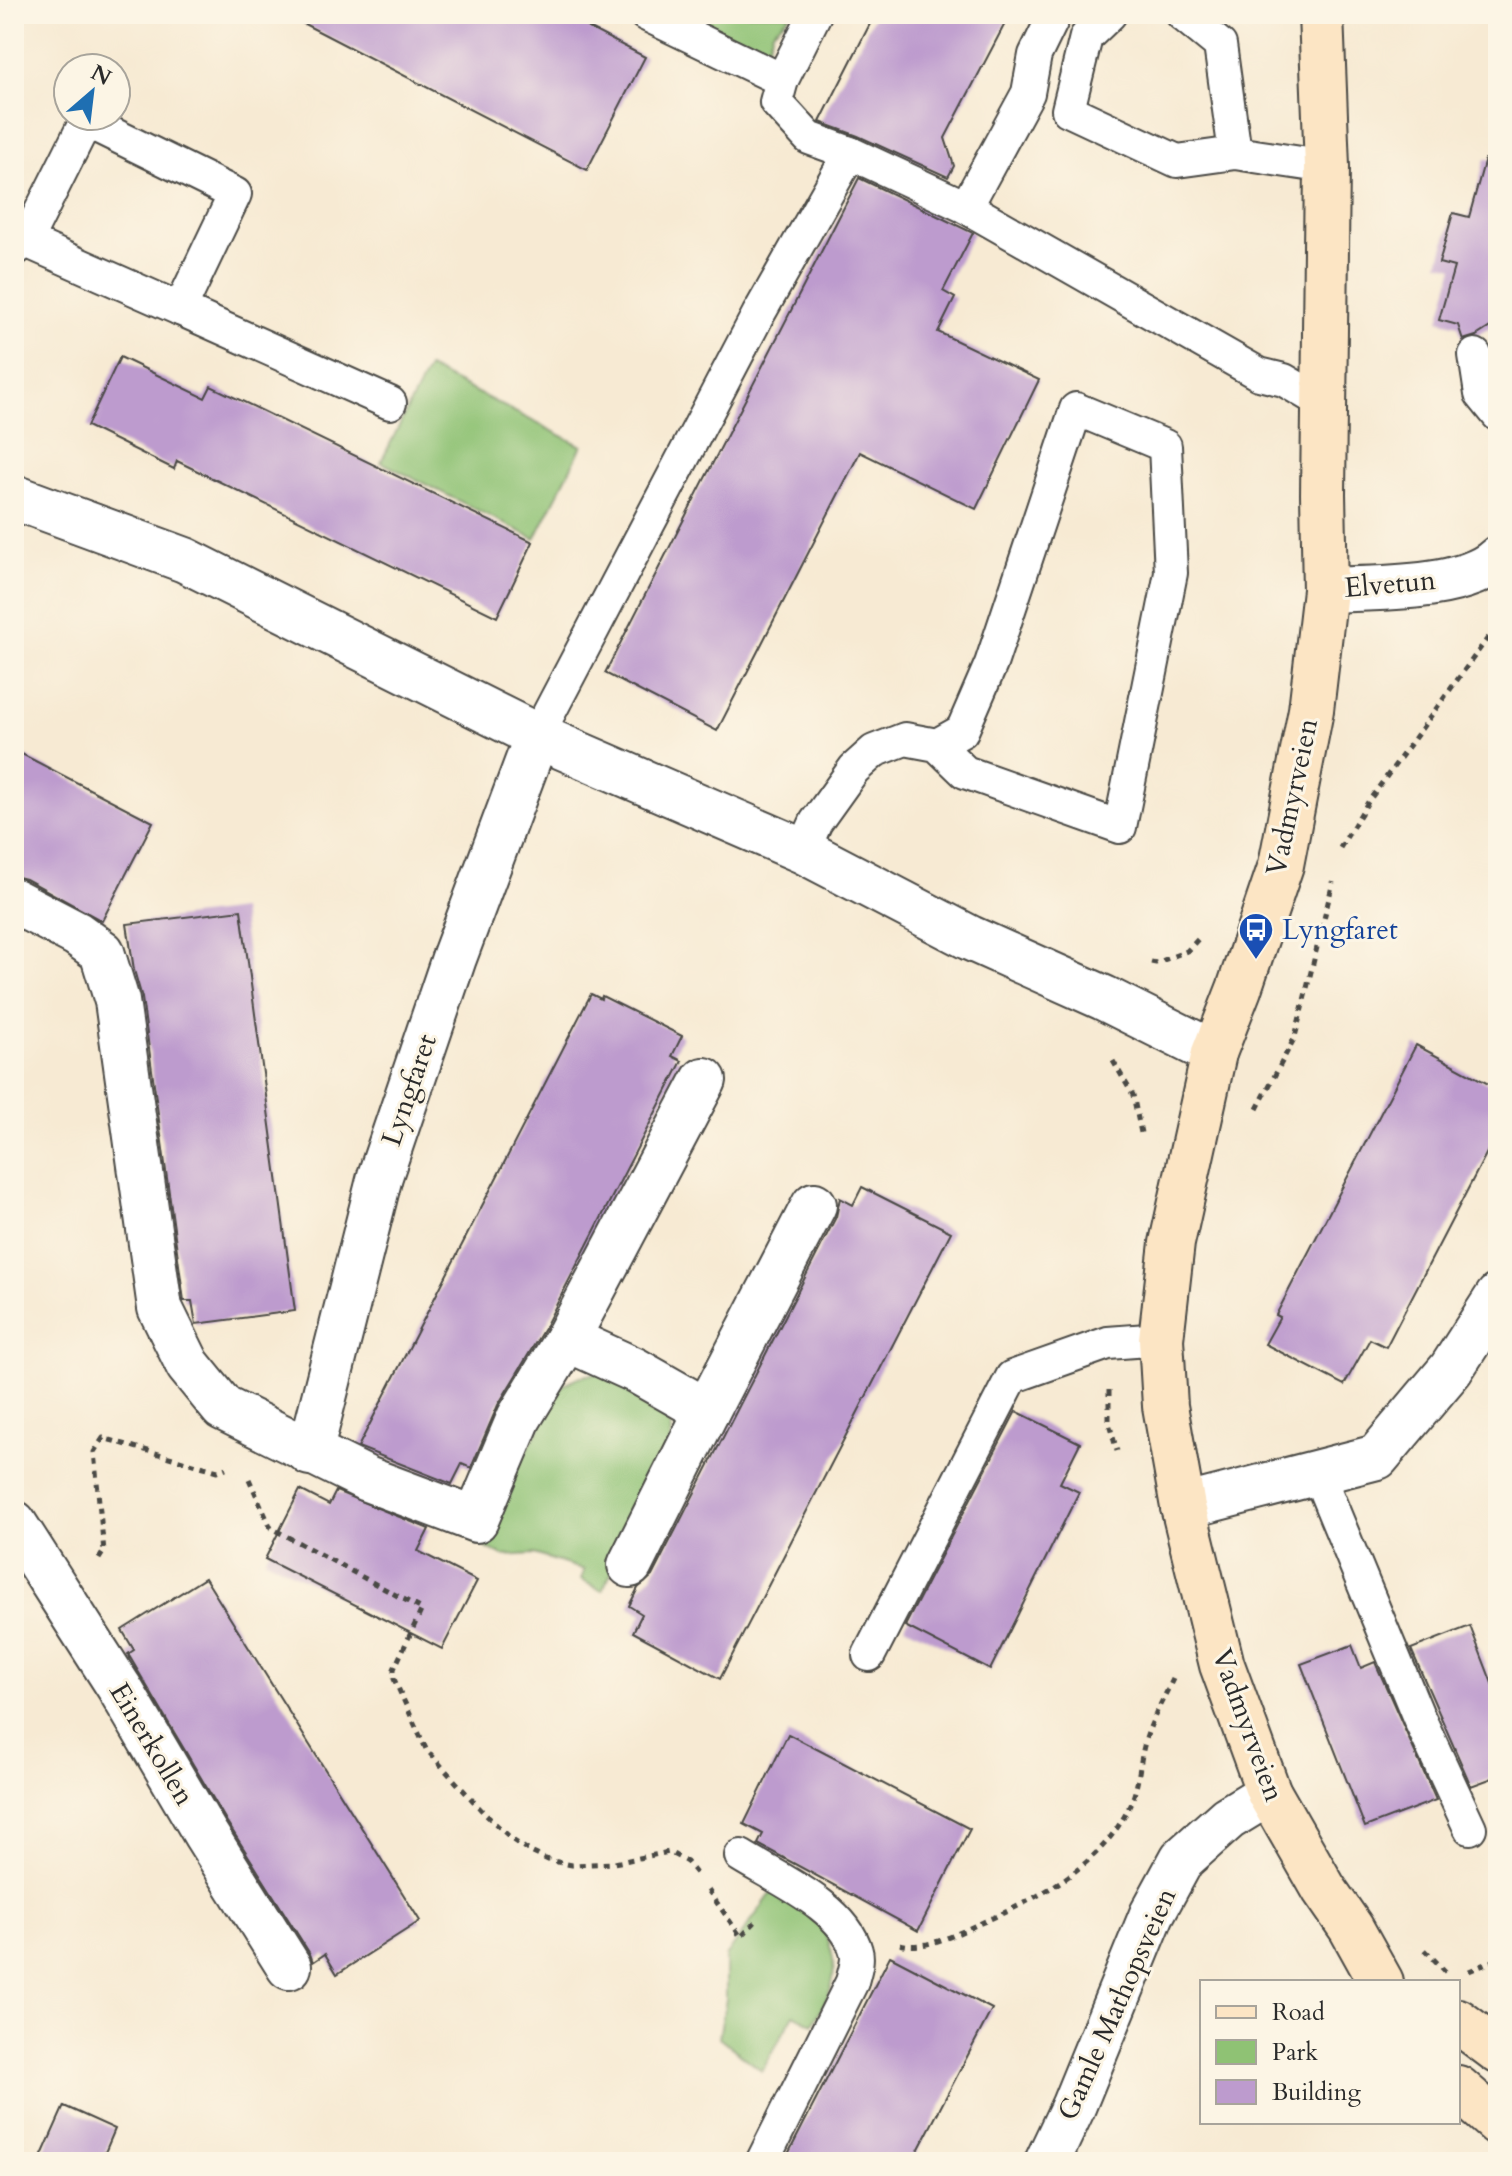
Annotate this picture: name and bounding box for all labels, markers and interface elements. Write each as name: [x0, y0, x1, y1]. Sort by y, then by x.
north arrow: [52, 52, 132, 132]
text: N: [85, 57, 116, 93]
street label: Elvetun: [1343, 561, 1437, 607]
street label: Vadmyrveien: [1257, 715, 1327, 879]
bus stop icon: Lyngfaret: [1237, 911, 1275, 961]
place label: Lyngfaret: [1282, 911, 1398, 949]
street label: Lyngfaret: [372, 1029, 446, 1151]
street label: Vadmyrveien: [1203, 1643, 1293, 1807]
street label: Einerkollen: [100, 1675, 204, 1813]
street label: Gamle Mathopsveien: [1049, 1882, 1185, 2126]
legend: [1200, 1980, 1460, 2124]
text: Road: [1272, 1996, 1325, 2029]
text: Park: [1272, 2036, 1318, 2069]
text: Building: [1272, 2076, 1362, 2109]

